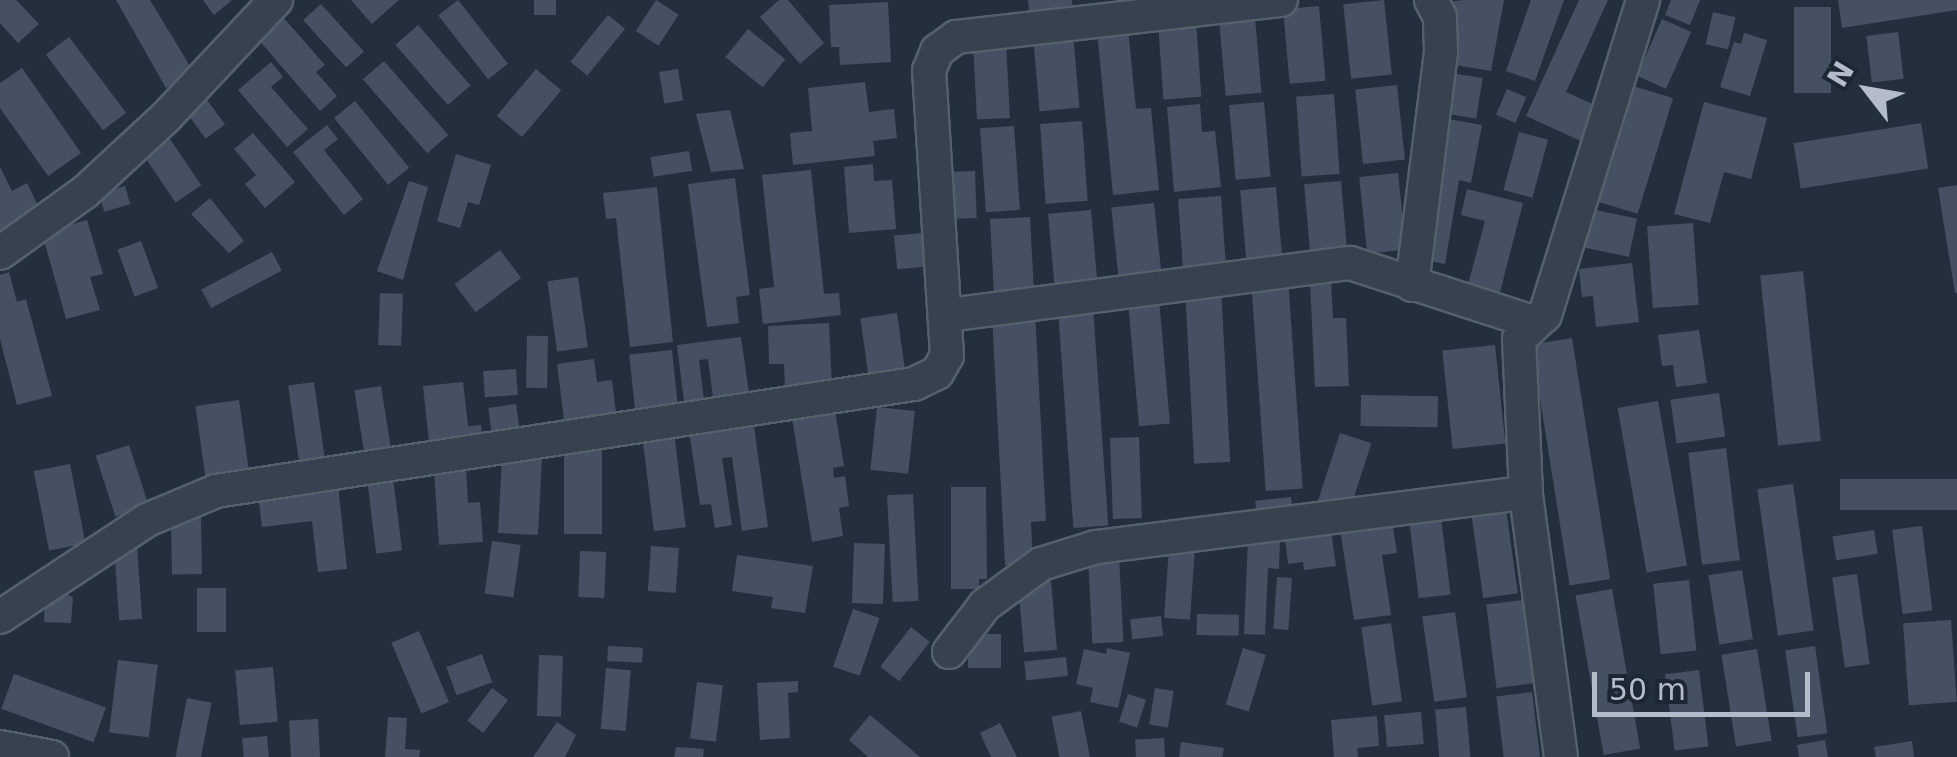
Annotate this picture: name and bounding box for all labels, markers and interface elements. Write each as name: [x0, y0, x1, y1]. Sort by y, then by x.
north arrow: [1817, 40, 1917, 140]
text: N: [1821, 56, 1861, 93]
scale bar: [1597, 652, 1814, 714]
text: 50 m: [1609, 672, 1686, 707]

